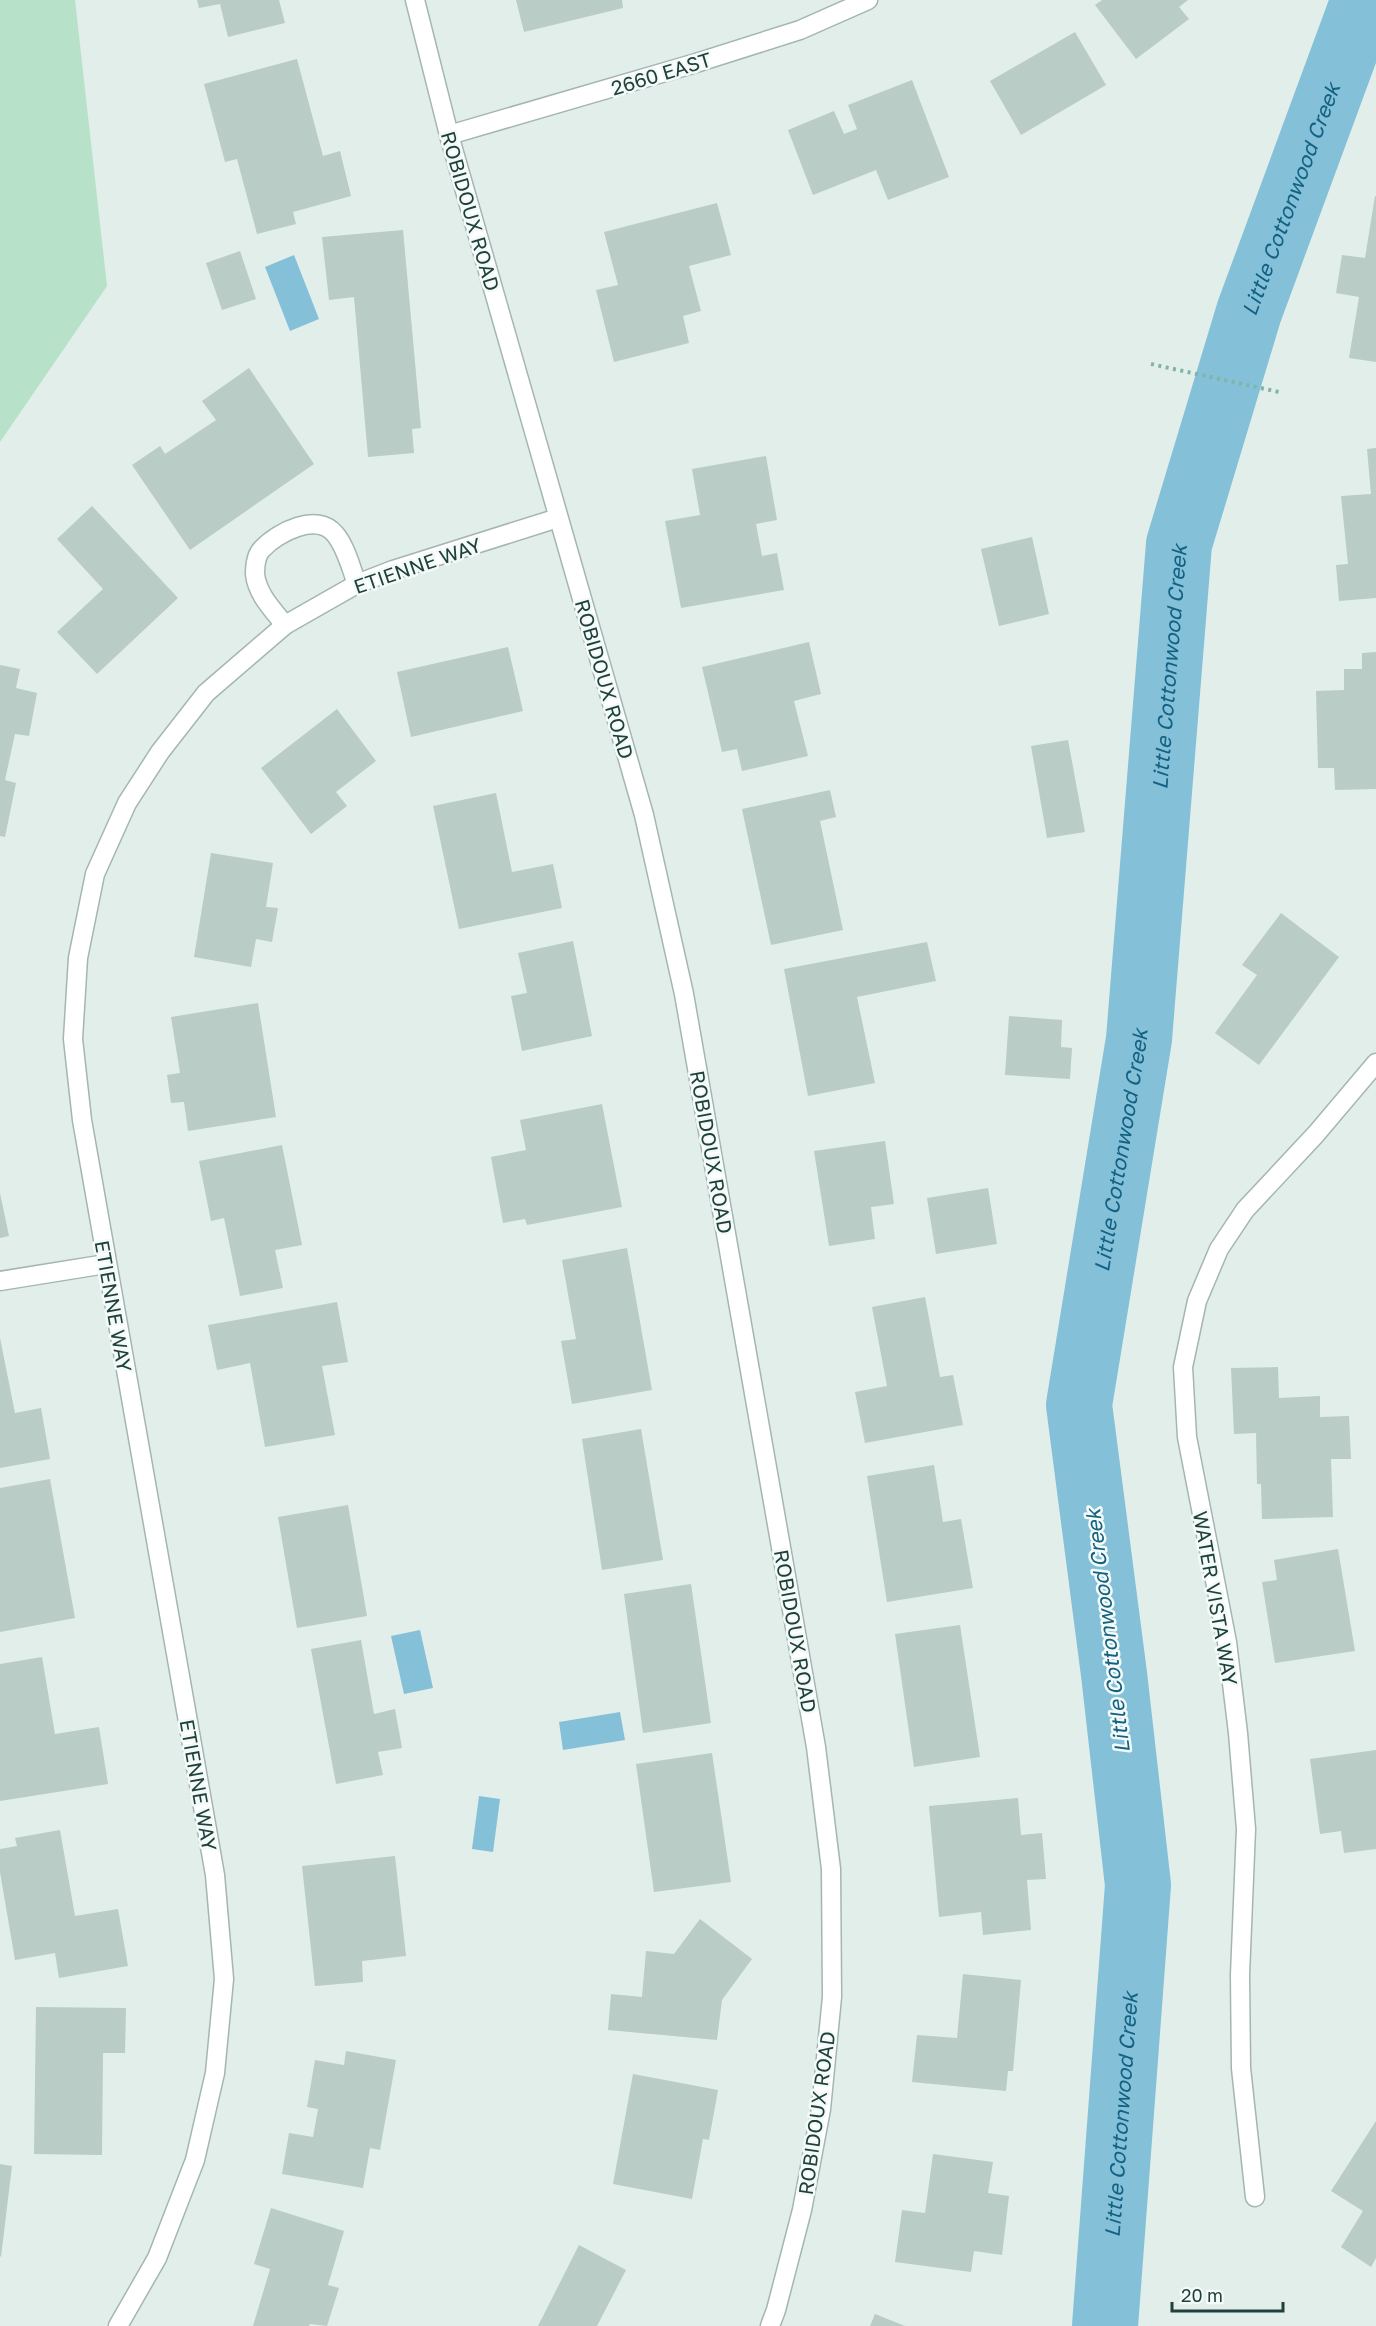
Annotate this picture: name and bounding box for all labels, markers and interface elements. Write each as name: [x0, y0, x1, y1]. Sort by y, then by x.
street label: 2660 EAST: [608, 46, 714, 100]
water label: Little Cottonwood Creek: [1236, 77, 1346, 319]
street label: ROBIDOUX ROAD: [437, 128, 505, 294]
street label: ETIENNE WAY: [350, 532, 484, 598]
water label: Little Cottonwood Creek: [1146, 541, 1192, 790]
street label: ROBIDOUX ROAD: [571, 596, 639, 762]
water label: Little Cottonwood Creek: [1088, 1026, 1153, 1274]
street label: ROBIDOUX ROAD: [686, 1069, 738, 1235]
street label: ETIENNE WAY: [91, 1238, 137, 1374]
water label: Little Cottonwood Creek: [1079, 1505, 1135, 1754]
street label: WATER VISTA WAY: [1189, 1509, 1243, 1687]
street label: ROBIDOUX ROAD: [770, 1548, 822, 1714]
street label: ETIENNE WAY: [176, 1717, 222, 1853]
water label: Little Cottonwood Creek: [1099, 1989, 1143, 2238]
street label: ROBIDOUX ROAD: [793, 2030, 839, 2196]
scale bar: [1172, 2275, 1283, 2313]
text: 20 m: [1181, 2284, 1223, 2306]

